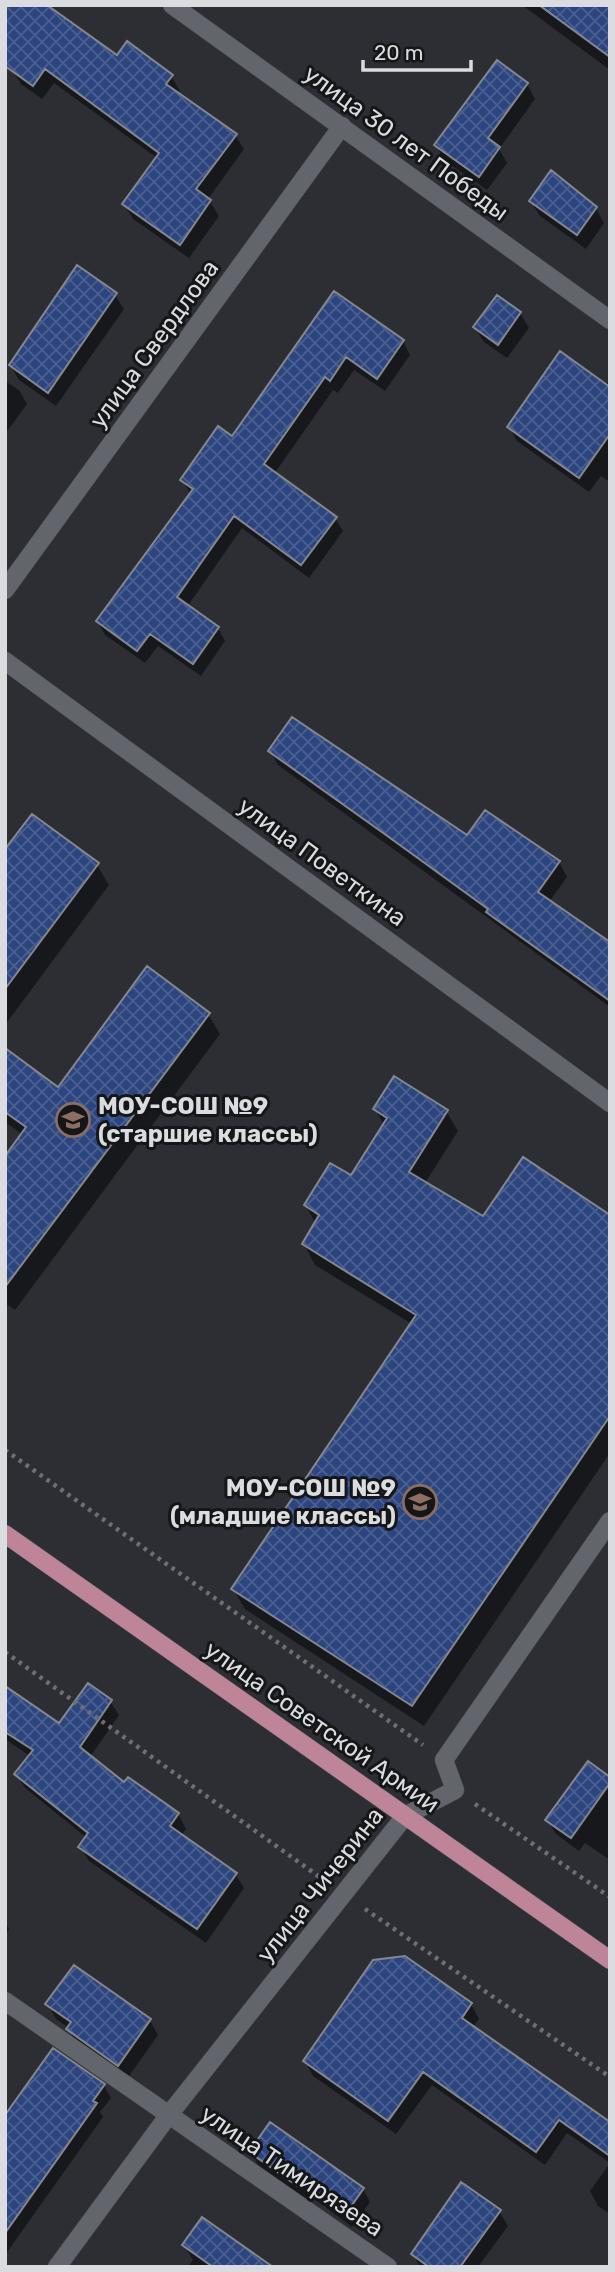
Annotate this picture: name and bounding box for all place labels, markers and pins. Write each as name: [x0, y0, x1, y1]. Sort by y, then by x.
place label: МОУ-СОШ №9 (старшие классы): [98, 1092, 318, 1148]
school or university icon: МОУ-СОШ №9 (старшие классы): [54, 1101, 92, 1139]
place label: МОУ-СОШ №9 (младшие классы): [170, 1474, 396, 1530]
school or university icon: МОУ-СОШ №9 (младшие классы): [401, 1483, 439, 1521]

